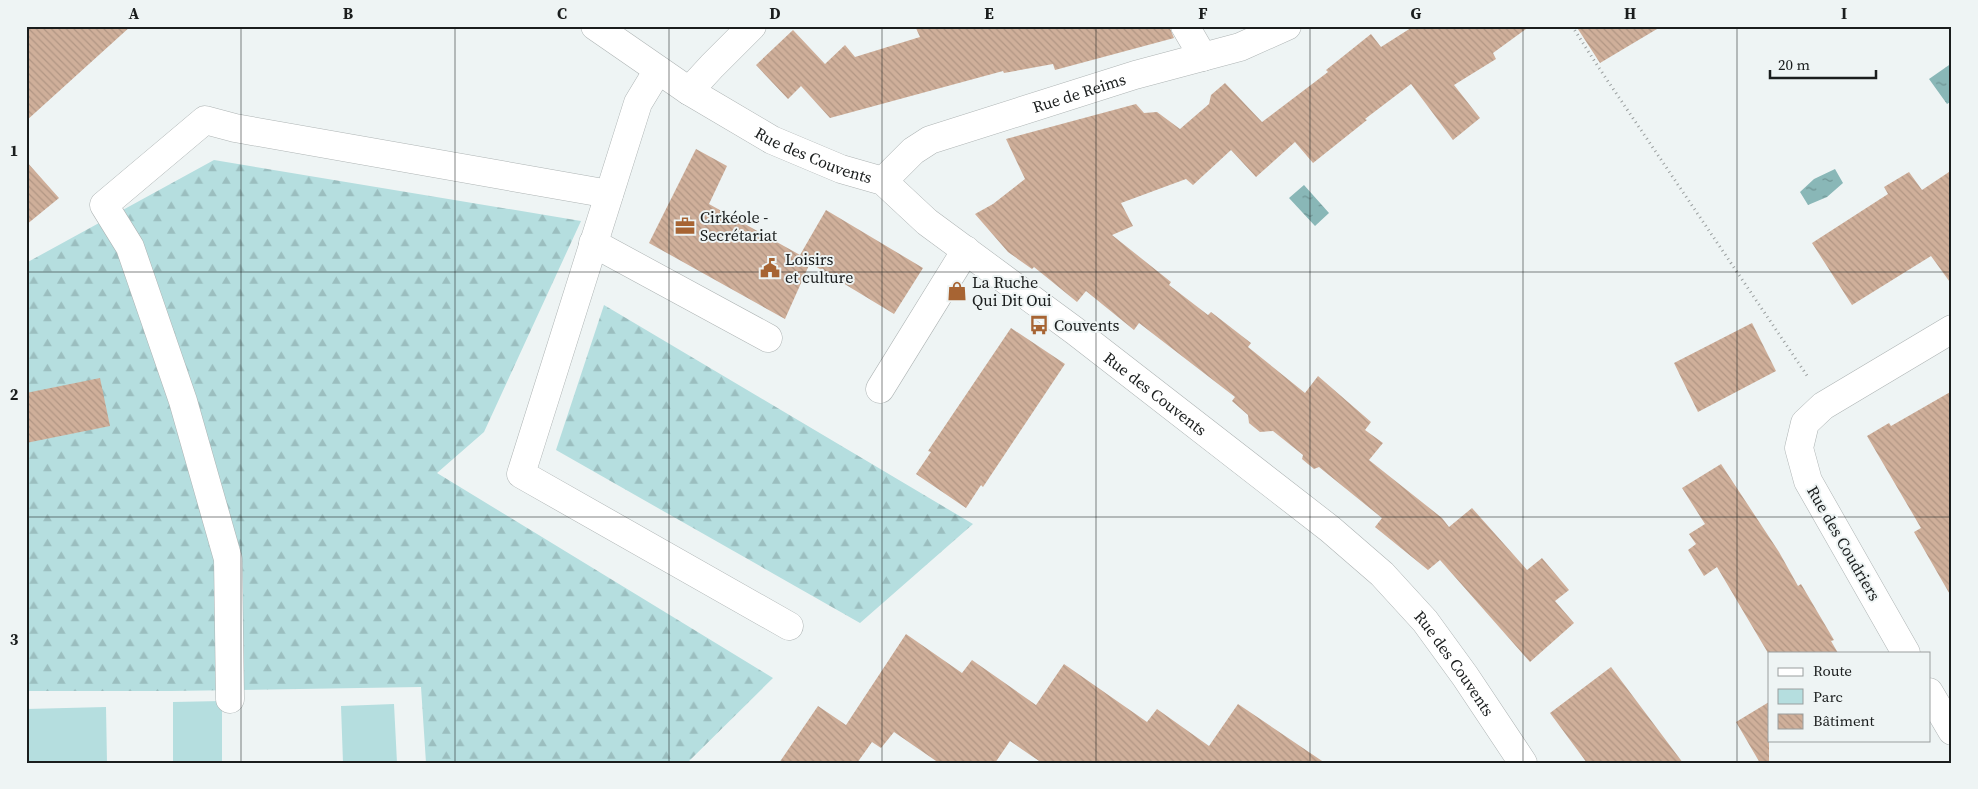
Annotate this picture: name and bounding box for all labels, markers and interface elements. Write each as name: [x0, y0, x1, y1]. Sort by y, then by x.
text: A: [129, 2, 140, 24]
text: B: [343, 2, 354, 24]
text: C: [557, 2, 567, 24]
text: D: [769, 2, 781, 24]
text: E: [984, 2, 994, 24]
text: F: [1198, 2, 1208, 24]
text: G: [1411, 2, 1422, 24]
text: H: [1624, 2, 1636, 24]
text: I: [1841, 2, 1847, 24]
scale bar: [1770, 48, 1877, 80]
text: 20 m: [1778, 54, 1810, 75]
street label: Rue de Reims: [1030, 68, 1129, 118]
street label: Rue des Couvents: [751, 121, 875, 188]
text: 1: [10, 139, 18, 161]
place label: Cirkéole - Secrétariat: [700, 206, 778, 246]
office icon: Cirkéole - Secrétariat: [674, 215, 696, 237]
place label: Loisirs et culture: [785, 248, 853, 288]
public building icon: Loisirs et culture: [759, 257, 781, 279]
place label: La Ruche Qui Dit Oui: [972, 271, 1052, 311]
shop icon: La Ruche Qui Dit Oui: [946, 280, 968, 302]
bus stop icon: Couvents: [1028, 314, 1050, 336]
place label: Couvents: [1054, 314, 1119, 336]
street label: Rue des Couvents: [1099, 347, 1211, 440]
text: 2: [10, 383, 19, 405]
street label: Rue des Coudriers: [1802, 481, 1886, 605]
street label: Rue des Couvents: [1410, 606, 1500, 720]
text: 3: [10, 628, 19, 650]
legend: [1768, 652, 1930, 742]
text: Route: [1813, 660, 1852, 681]
text: Parc: [1813, 686, 1843, 707]
text: Bâtiment: [1813, 710, 1875, 731]

